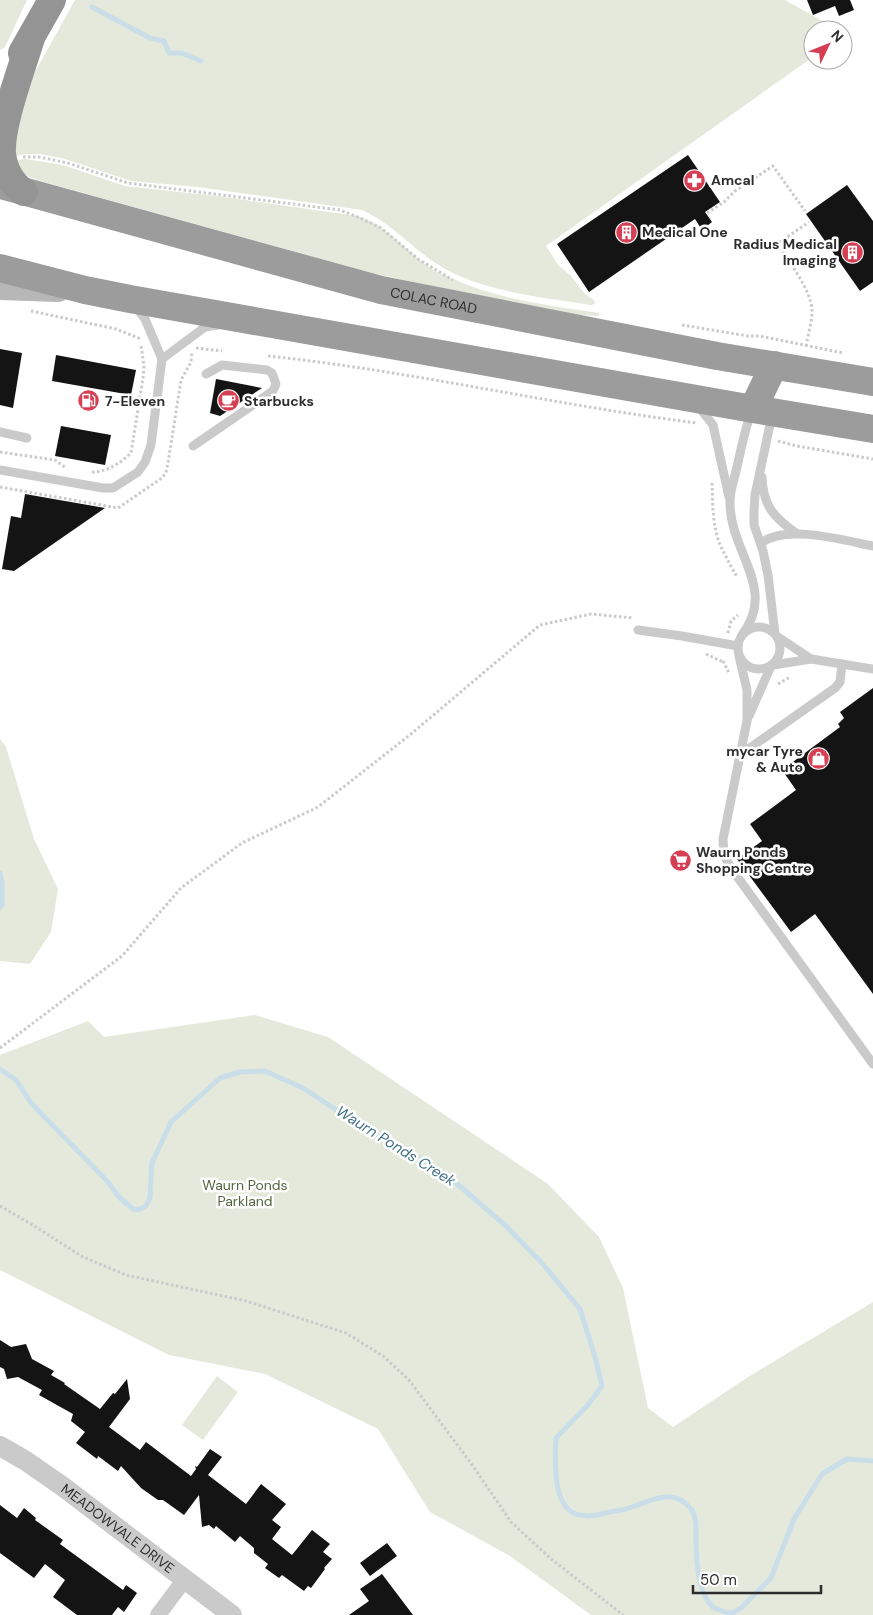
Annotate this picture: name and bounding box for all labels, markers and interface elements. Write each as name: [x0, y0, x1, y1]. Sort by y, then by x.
north arrow: [803, 20, 853, 70]
text: N: [827, 26, 848, 46]
pharmacy icon: Amcal: [683, 168, 707, 192]
place label: Amcal: [711, 171, 755, 189]
building icon: Medical One: [614, 220, 638, 244]
place label: Medical One: [642, 223, 728, 241]
place label: Radius Medical Imaging: [734, 235, 837, 269]
building icon: Radius Medical Imaging: [841, 240, 865, 264]
street label: COLAC ROAD: [389, 283, 479, 318]
fuel station icon: 7-Eleven: [77, 389, 101, 413]
cafe icon: Starbucks: [216, 389, 240, 413]
place label: 7-Eleven: [105, 392, 165, 410]
place label: Starbucks: [244, 392, 314, 410]
place label: mycar Tyre & Auto: [726, 742, 803, 776]
shop icon: mycar Tyre & Auto: [807, 747, 831, 771]
place label: Waurn Ponds Shopping Centre: [696, 843, 812, 877]
supermarket icon: Waurn Ponds Shopping Centre: [668, 848, 692, 872]
water label: Waurn Ponds Creek: [332, 1101, 460, 1191]
park label: Waurn Ponds Parkland: [202, 1176, 288, 1210]
street label: MEADOWVALE DRIVE: [58, 1480, 178, 1577]
scale bar: [693, 1562, 820, 1594]
text: 50 m: [700, 1570, 737, 1590]

